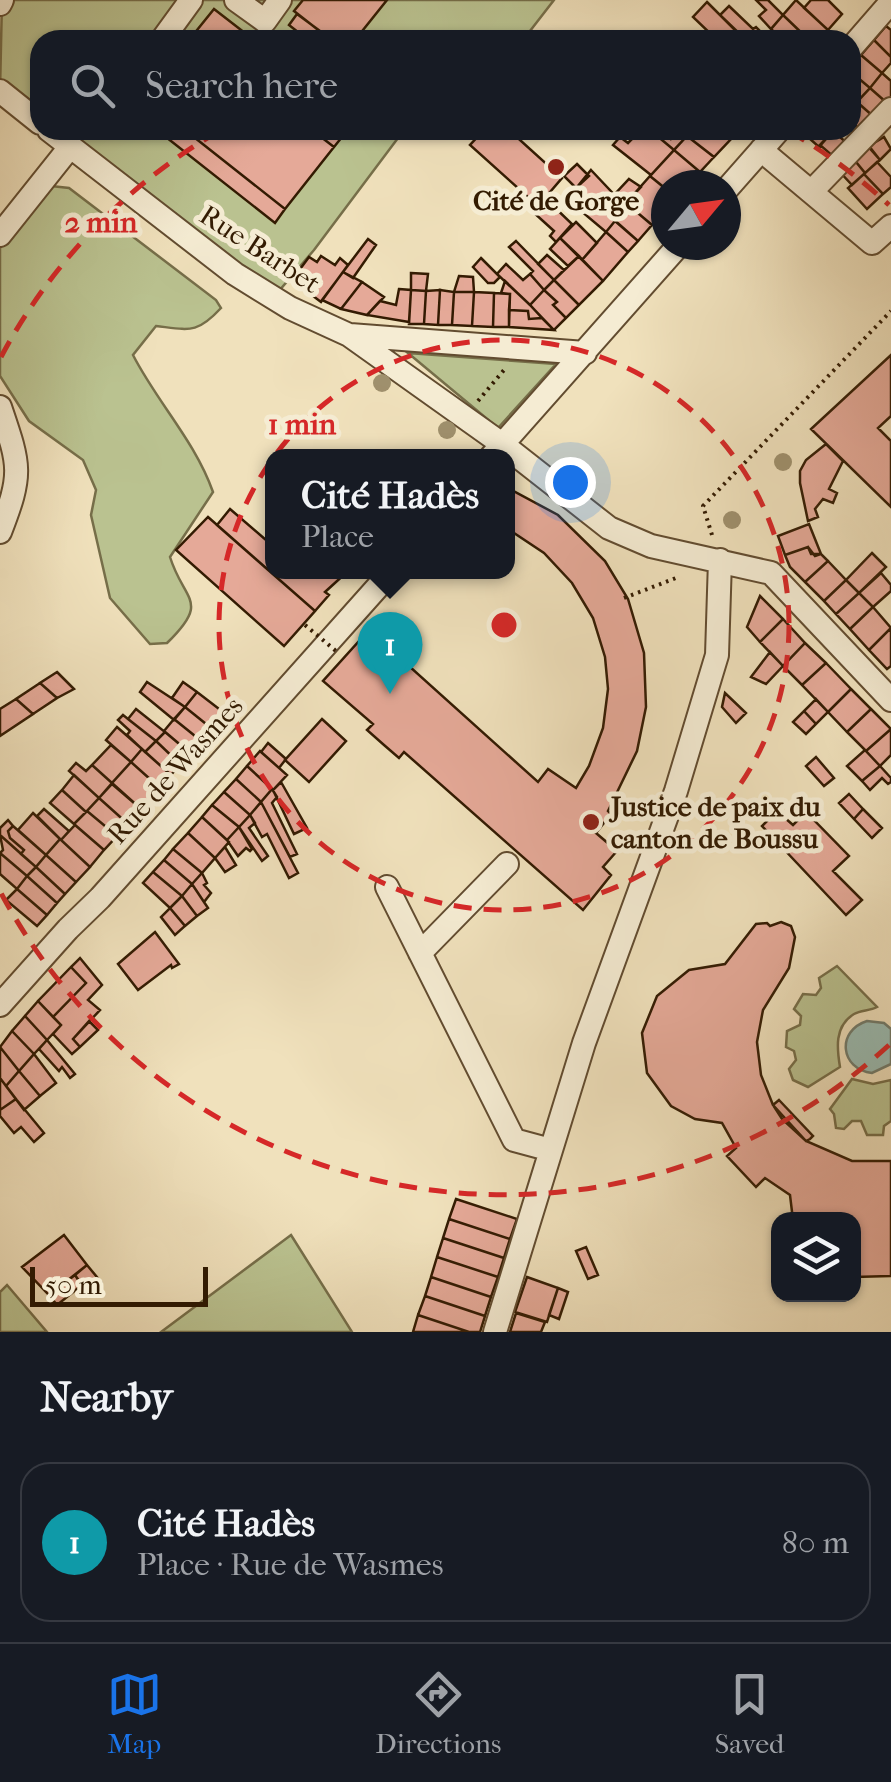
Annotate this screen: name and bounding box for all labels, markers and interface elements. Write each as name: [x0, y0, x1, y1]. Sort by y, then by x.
search box: [30, 30, 861, 140]
icon: search: [65, 58, 120, 113]
text: Search here: [145, 63, 338, 108]
marker: Cité de Gorge: [545, 156, 567, 178]
north arrow: [651, 170, 741, 260]
place label: Cité de Gorge: [473, 184, 639, 217]
street label: Rue Barbet: [194, 198, 326, 300]
text: 2 min: [64, 205, 138, 240]
text: 1 min: [268, 407, 337, 442]
popup: [265, 449, 515, 579]
your location: [545, 457, 596, 508]
text: Cité Hadès: [301, 473, 479, 518]
text: Place: [301, 518, 374, 555]
centre of rings: [486, 607, 522, 643]
pin: 1: [358, 612, 422, 694]
street label: Rue de Wasmes: [100, 690, 250, 850]
place label: Justice de paix du canton de Boussu: [608, 790, 821, 855]
marker: Justice de paix du canton de Boussu: [580, 811, 602, 833]
map controls: [771, 1212, 861, 1302]
button: layers: [771, 1212, 861, 1302]
scale bar: [30, 1262, 208, 1306]
text: 50 m: [45, 1268, 102, 1301]
text: Nearby: [40, 1373, 172, 1422]
text: Cité Hadès: [137, 1501, 315, 1546]
text: 1: [69, 1524, 80, 1561]
text: 80 m: [782, 1524, 849, 1561]
text: Place · Rue de Wasmes: [137, 1546, 443, 1583]
tab: Map: [107, 1667, 162, 1760]
tab: Directions: [375, 1667, 501, 1760]
tab: Saved: [715, 1667, 784, 1760]

